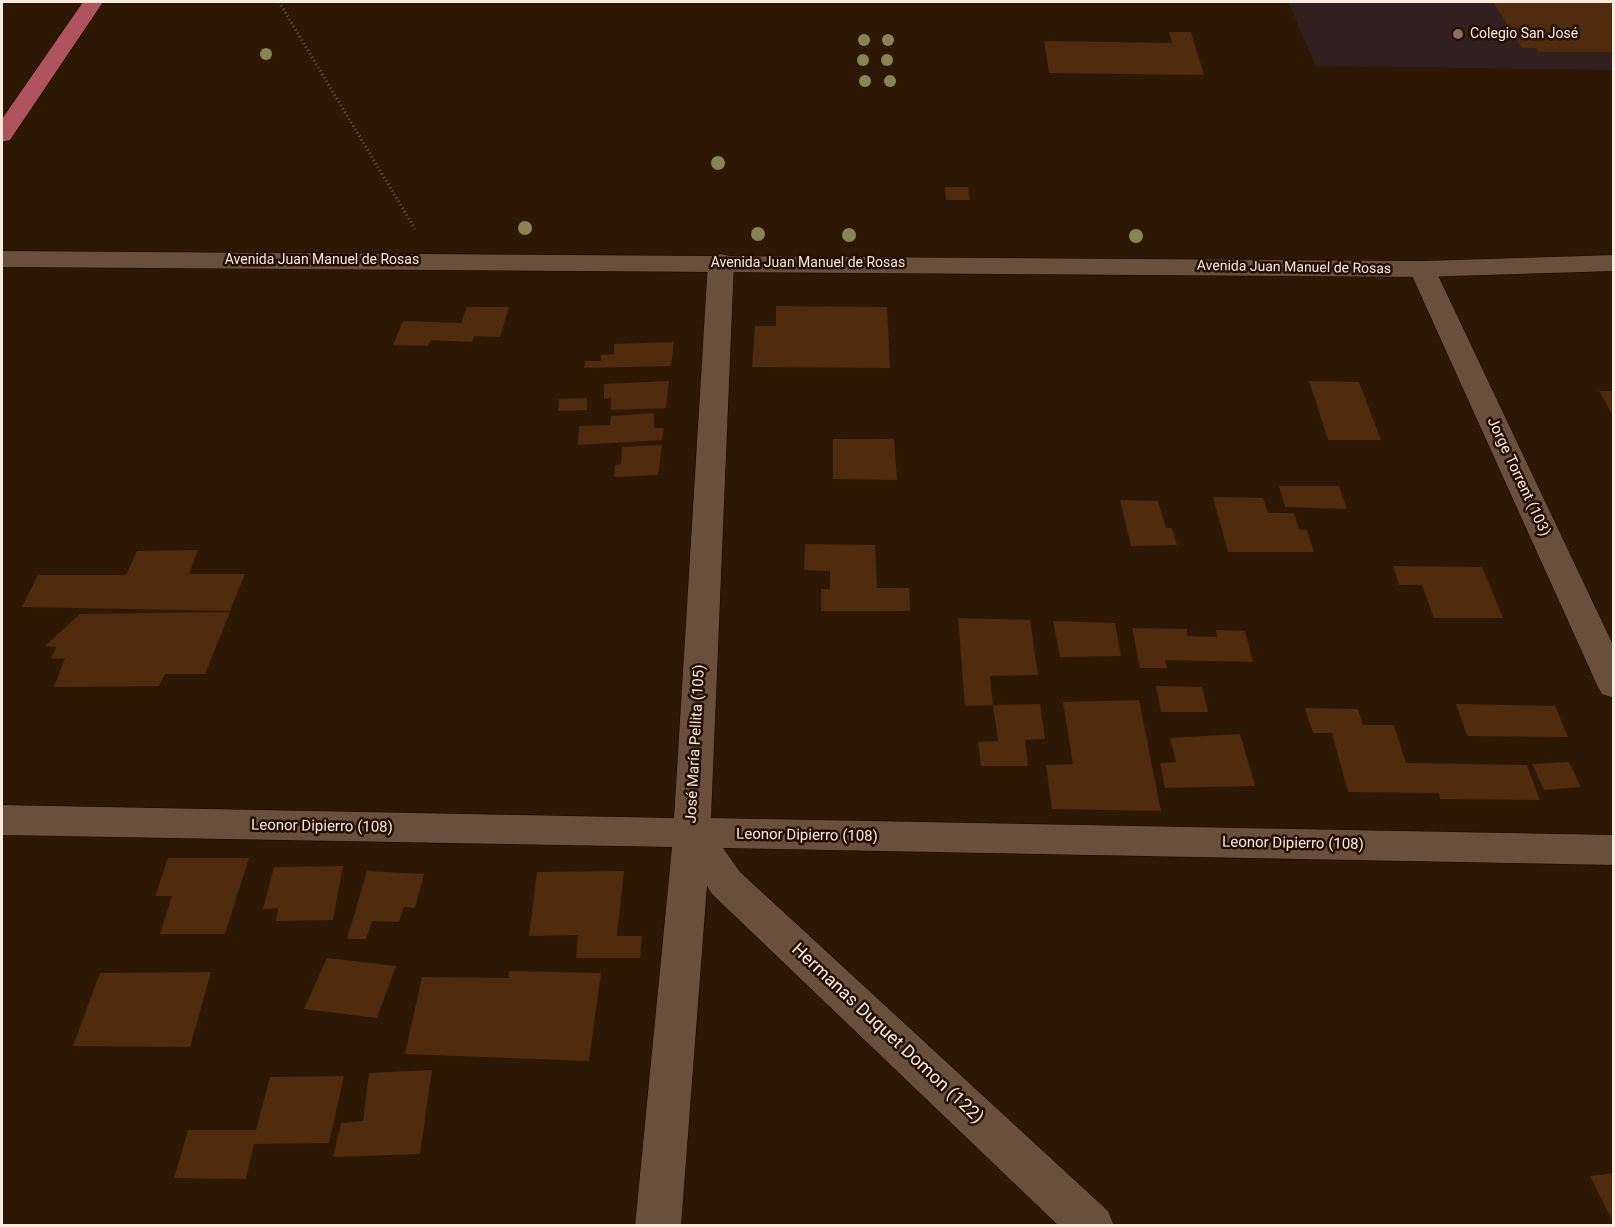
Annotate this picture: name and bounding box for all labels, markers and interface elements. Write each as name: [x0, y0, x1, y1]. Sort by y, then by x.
place label: Colegio San José: [1470, 26, 1578, 42]
marker: Colegio San José: [1451, 27, 1465, 41]
street label: Avenida Juan Manuel de Rosas: [225, 252, 419, 268]
street label: Avenida Juan Manuel de Rosas: [711, 255, 905, 271]
street label: Avenida Juan Manuel de Rosas: [1197, 258, 1391, 278]
street label: Jorge Torrent (103): [1483, 415, 1553, 539]
street label: José María Pellita (105): [683, 664, 709, 824]
street label: Leonor Dipierro (108): [251, 817, 393, 837]
street label: Leonor Dipierro (108): [736, 826, 878, 846]
street label: Leonor Dipierro (108): [1222, 834, 1364, 854]
street label: Hermanas Duquet Domon (122): [787, 939, 987, 1129]

